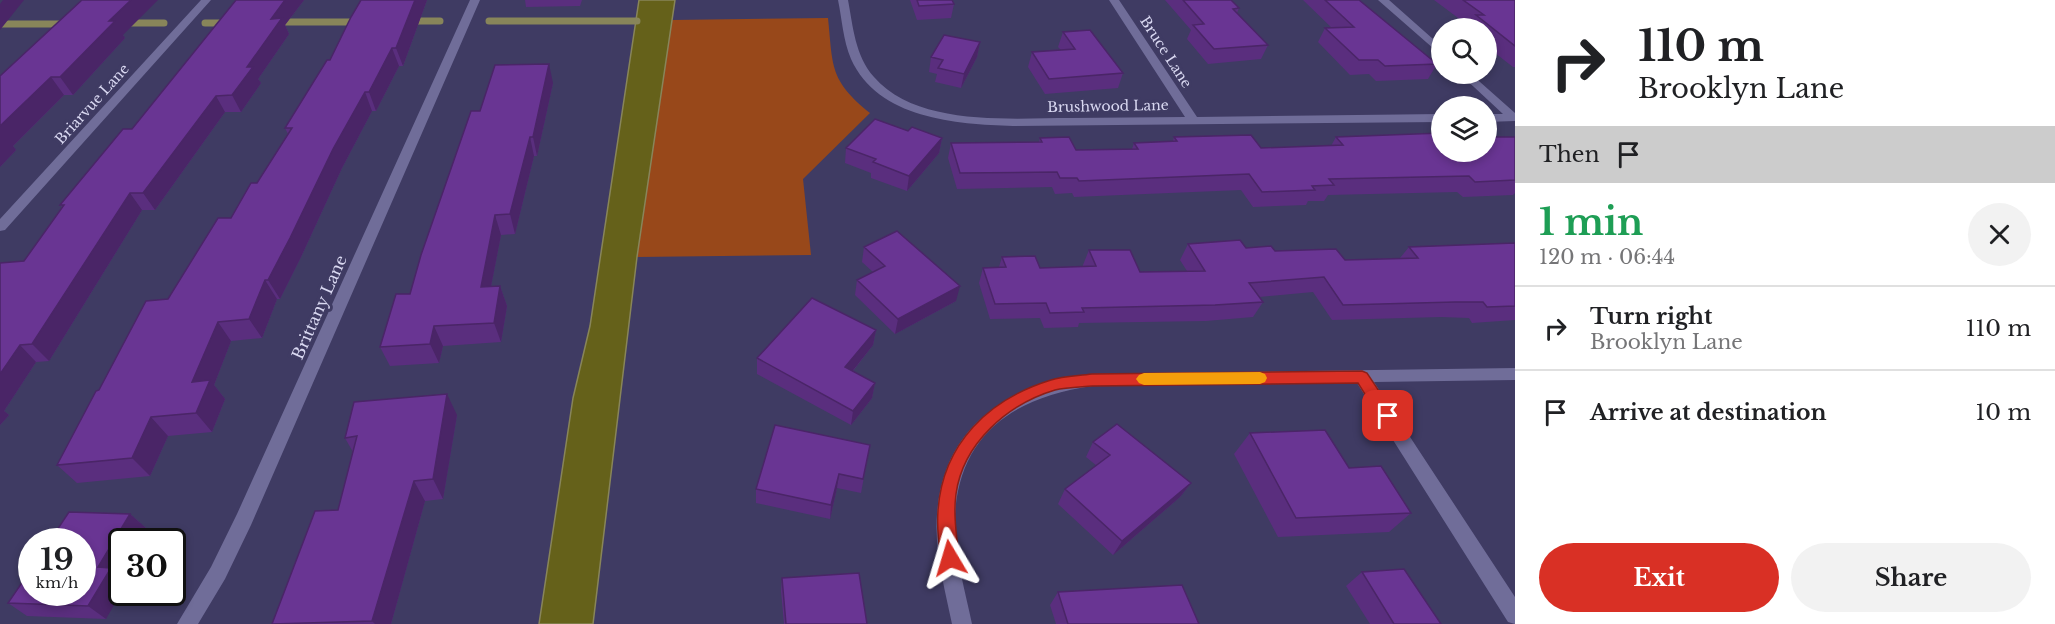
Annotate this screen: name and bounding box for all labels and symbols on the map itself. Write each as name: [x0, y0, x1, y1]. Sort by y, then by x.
street label: Bruce Lane: [1136, 13, 1196, 91]
street label: Briarvue Lane: [51, 60, 133, 148]
street label: Brushwood Lane: [1047, 96, 1169, 116]
street label: Brittany Lane: [287, 252, 351, 362]
pin: [1362, 390, 1413, 441]
position arrow: [918, 526, 982, 590]
speed limit sign: 30: [108, 528, 186, 606]

